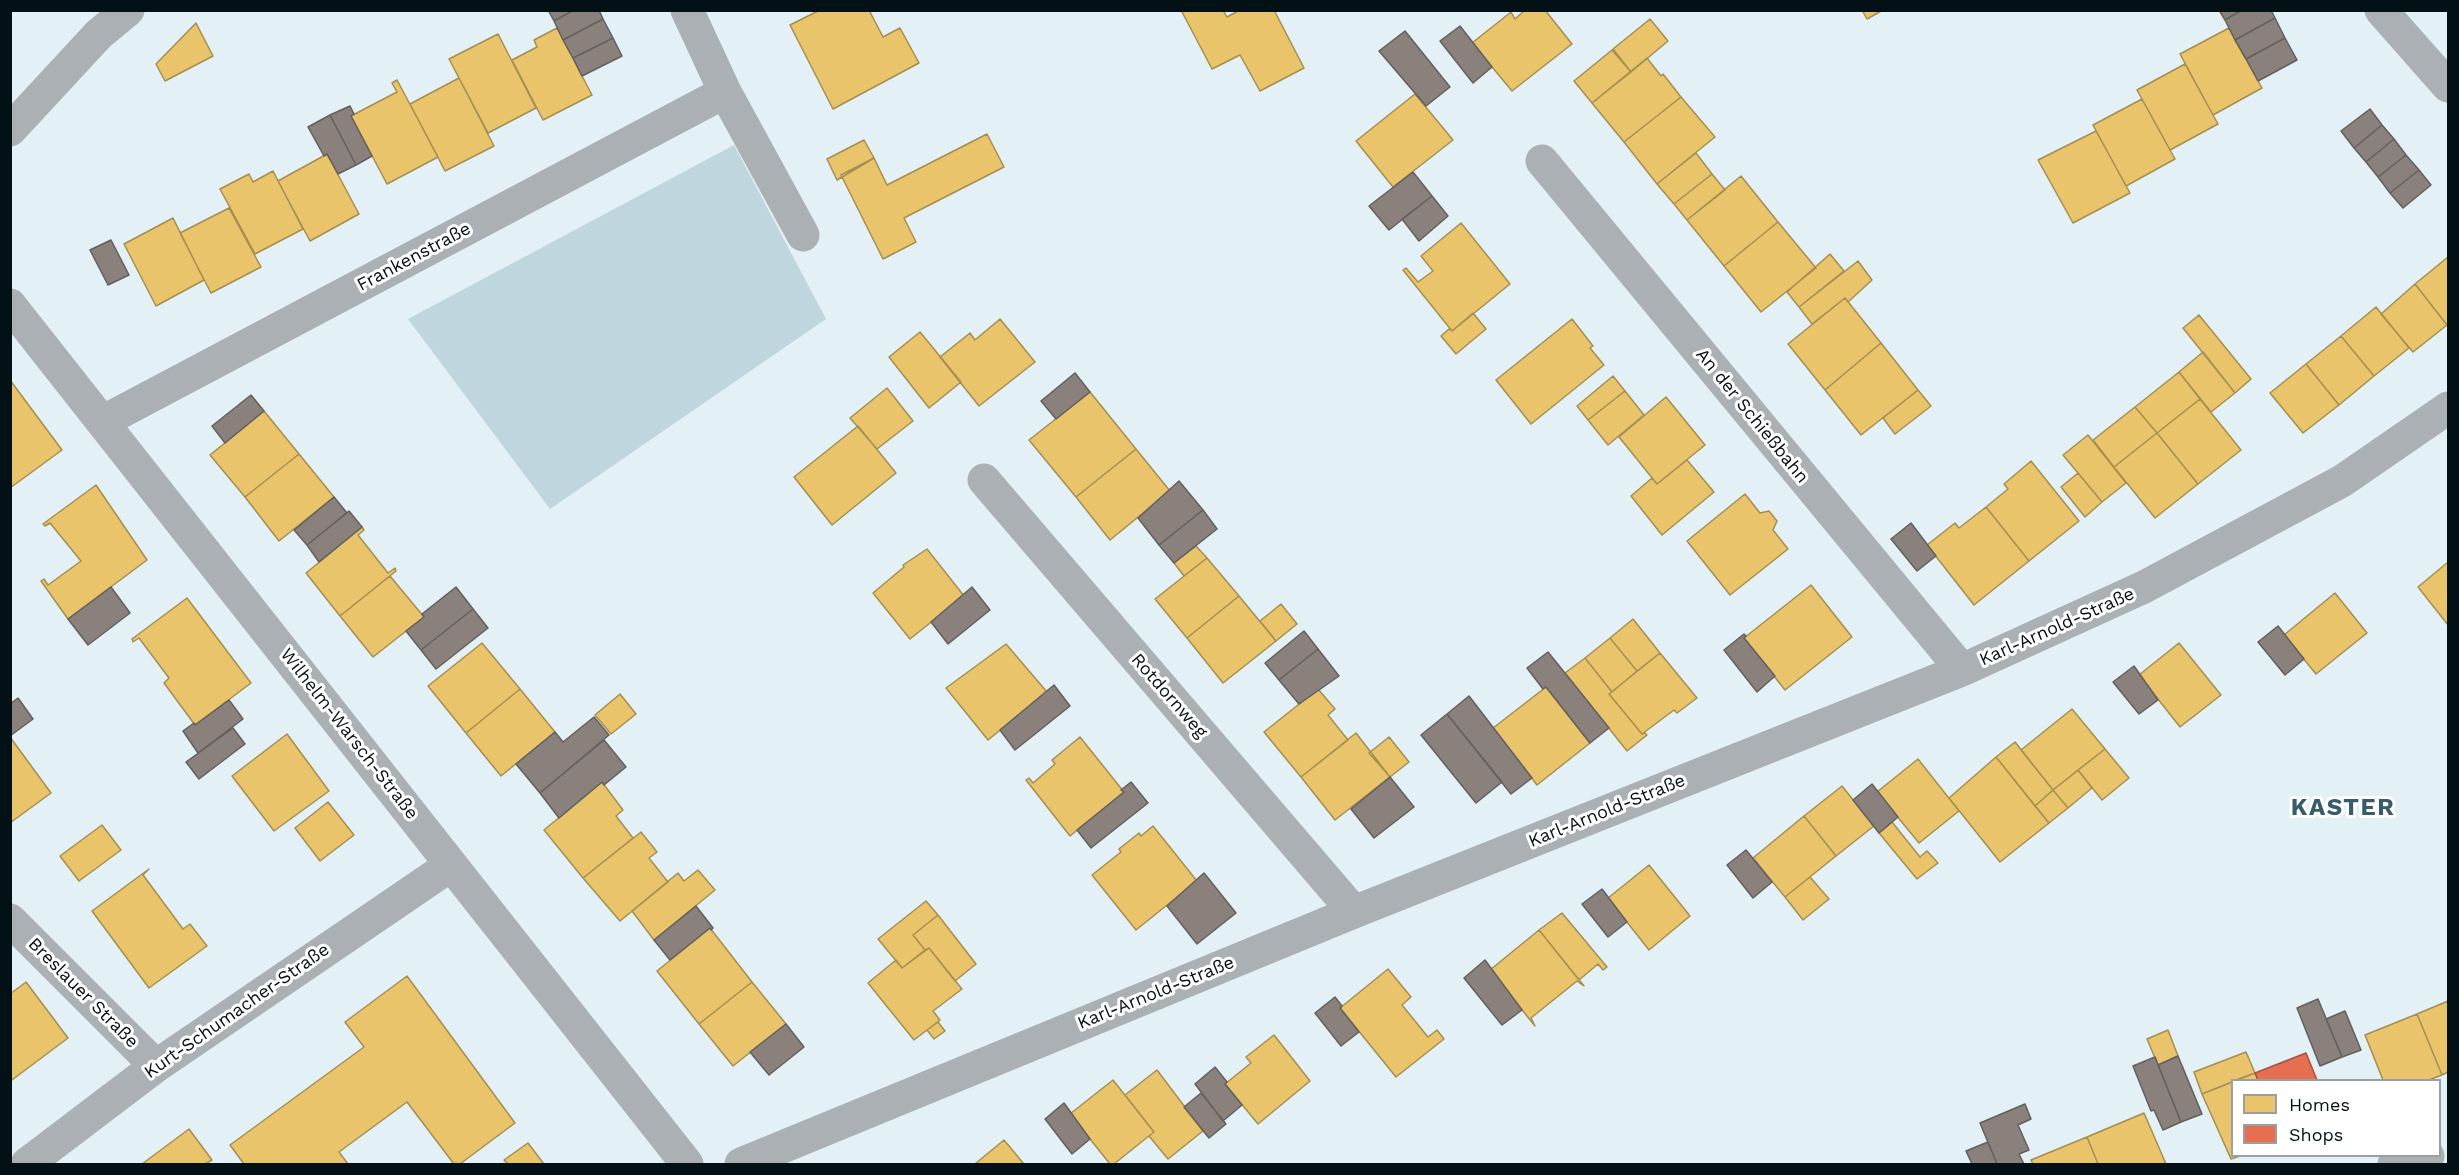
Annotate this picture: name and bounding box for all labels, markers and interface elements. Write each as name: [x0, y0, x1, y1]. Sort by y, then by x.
street label: Frankenstraße: [353, 218, 475, 296]
street label: An der Schießbahn: [1691, 344, 1813, 488]
street label: Karl-Arnold-Straße: [1976, 583, 2138, 671]
street label: Wilhelm-Warsch-Straße: [275, 644, 423, 824]
street label: Rotdornweg: [1126, 649, 1212, 743]
street label: Karl-Arnold-Straße: [1525, 770, 1689, 852]
district label: KASTER: [2291, 794, 2395, 822]
street label: Breslauer Straße: [23, 933, 143, 1053]
street label: Kurt-Schumacher-Straße: [140, 939, 334, 1083]
street label: Karl-Arnold-Straße: [1074, 952, 1238, 1034]
legend: [2231, 1079, 2441, 1157]
text: Homes: [2289, 1094, 2350, 1115]
text: Shops: [2289, 1124, 2343, 1145]

